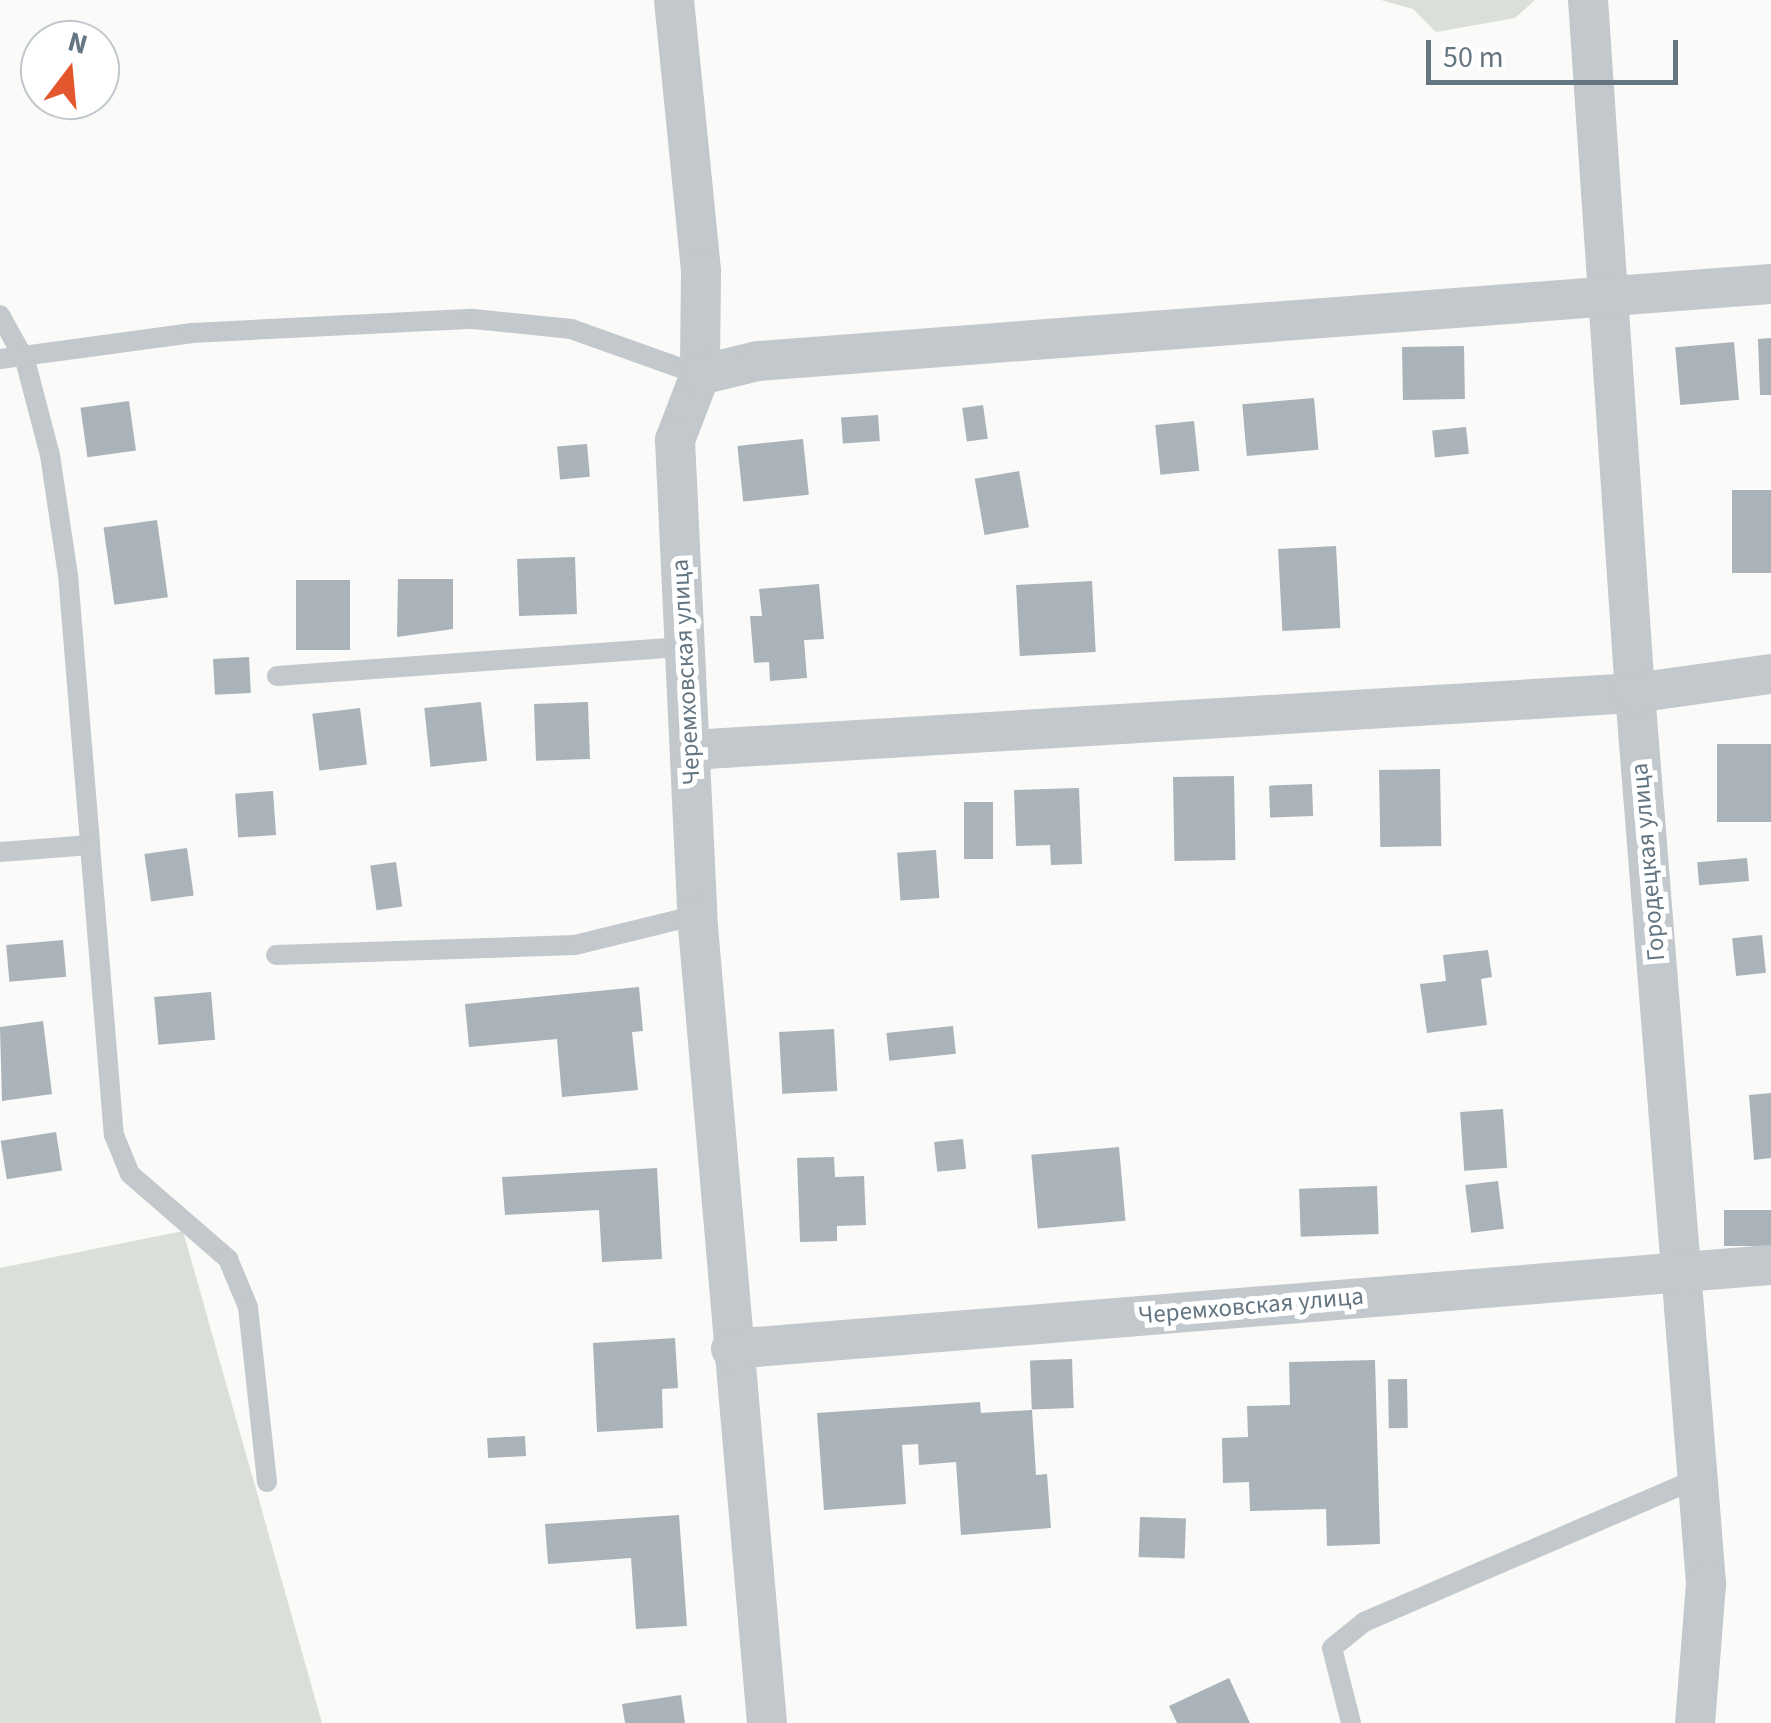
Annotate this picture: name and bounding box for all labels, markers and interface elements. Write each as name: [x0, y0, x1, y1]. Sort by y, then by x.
north arrow: [20, 20, 120, 120]
scale bar: [1431, 20, 1684, 82]
text: N: [63, 21, 92, 65]
text: 50 m: [1443, 36, 1504, 79]
street label: Черемховская улица: [665, 558, 707, 786]
street label: Городецкая улица: [1624, 762, 1672, 962]
street label: Черемховская улица: [1137, 1281, 1365, 1331]

